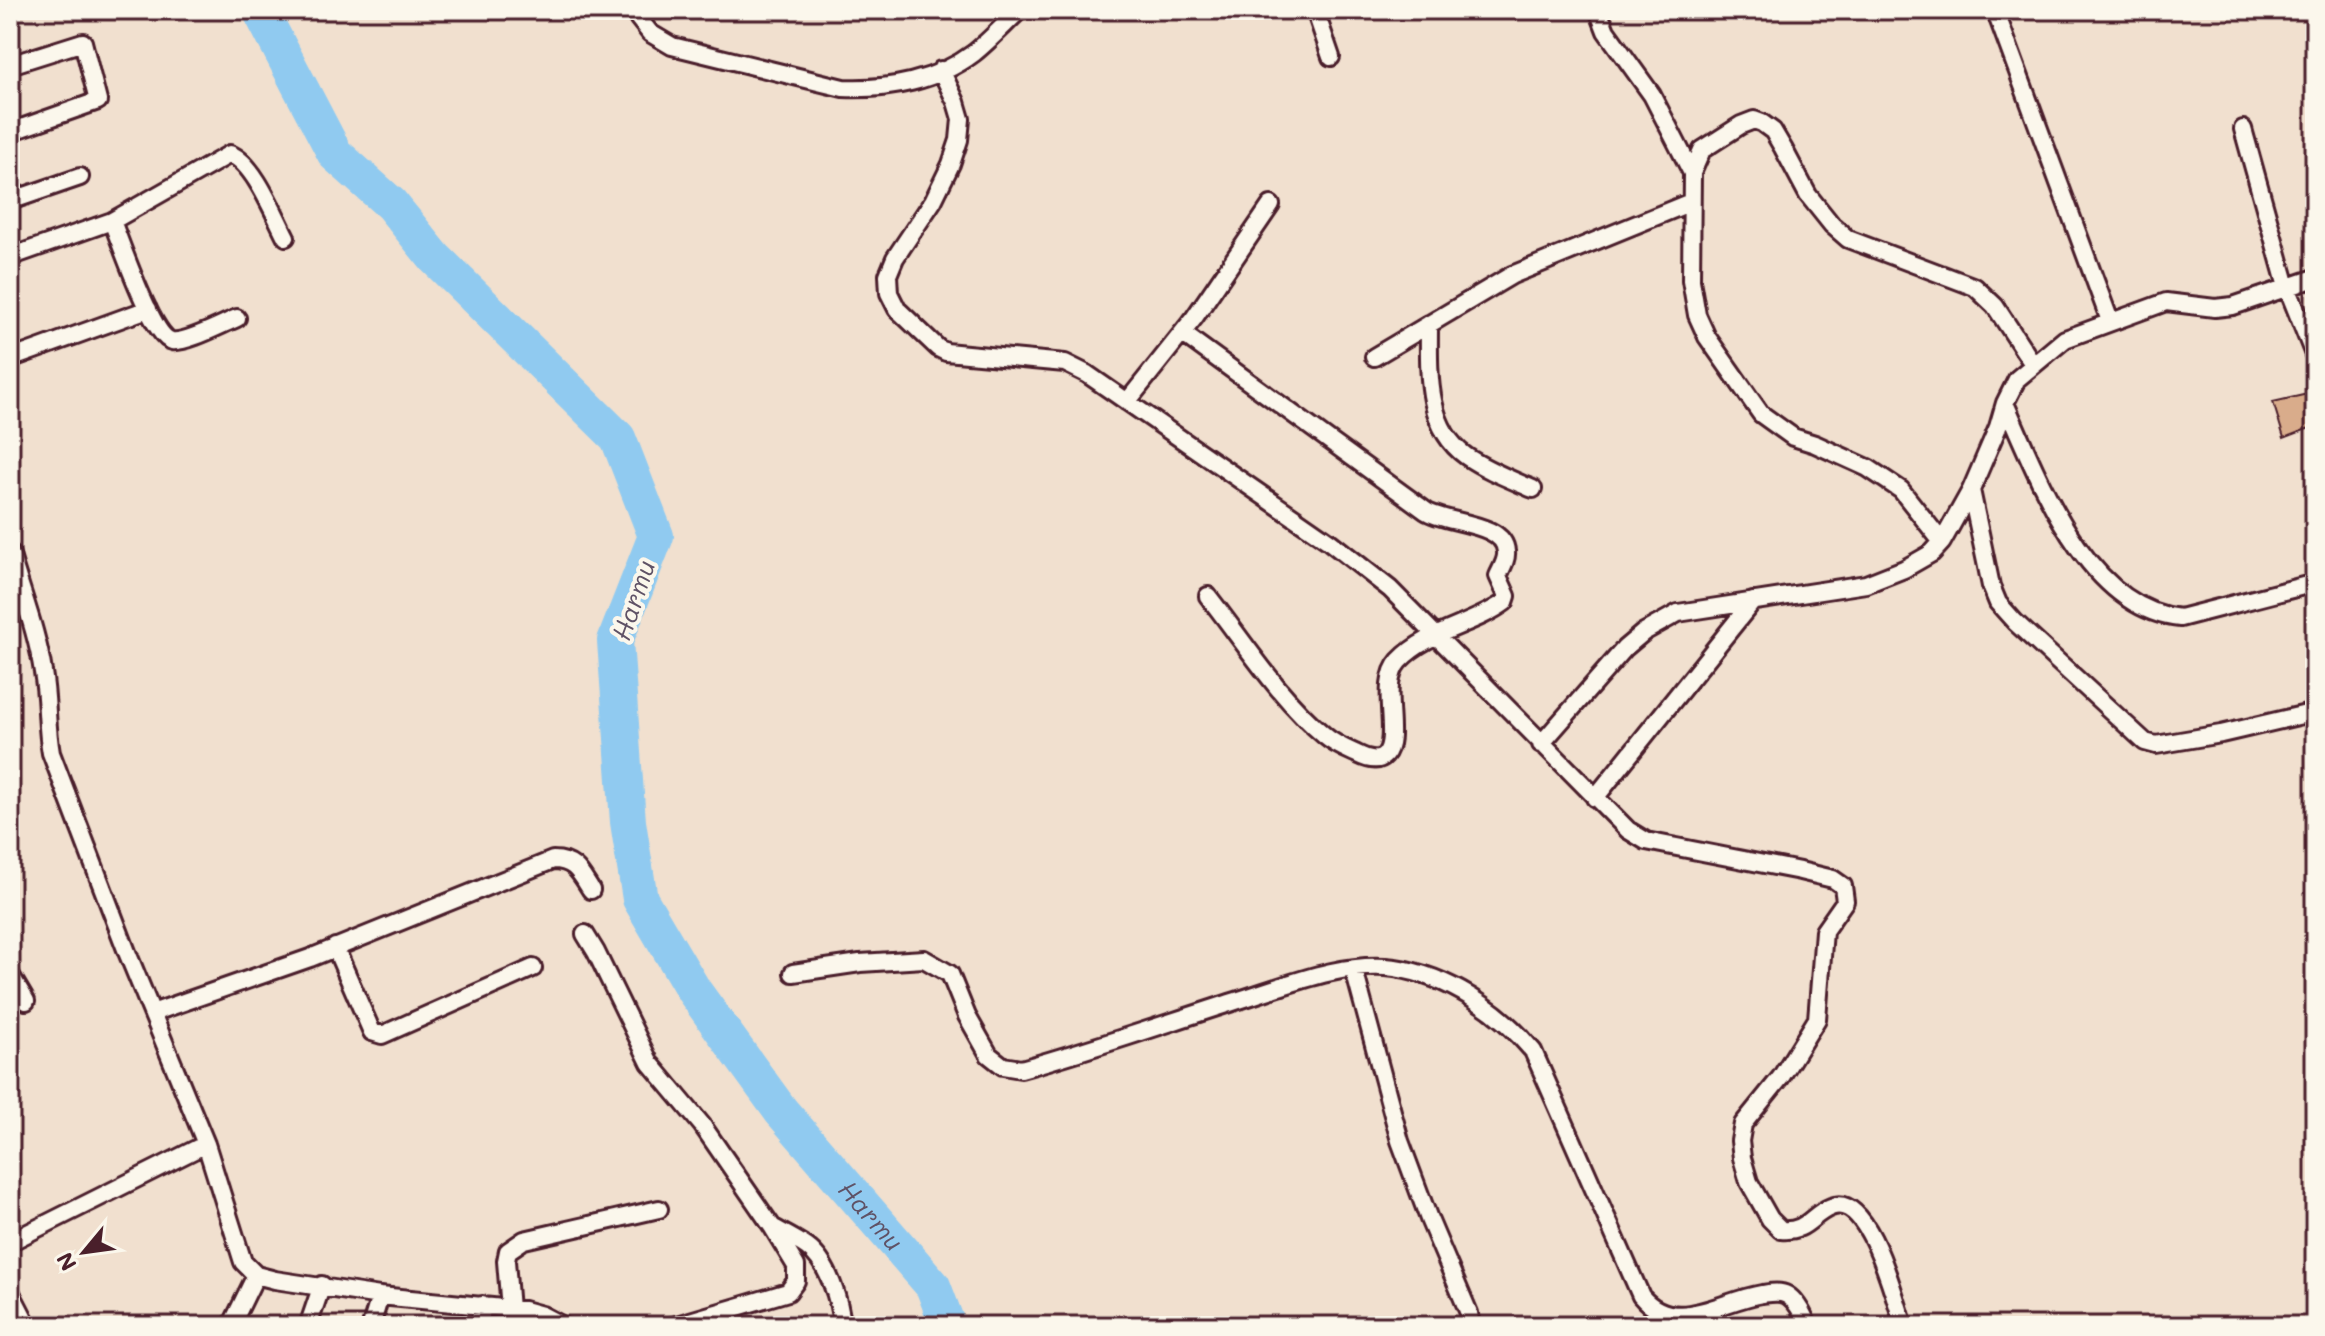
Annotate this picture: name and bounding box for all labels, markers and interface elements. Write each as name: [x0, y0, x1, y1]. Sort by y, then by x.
water label: Harmu: [603, 555, 663, 645]
water label: Harmu: [832, 1173, 912, 1258]
north arrow: [44, 1212, 124, 1292]
text: N: [49, 1248, 83, 1276]

